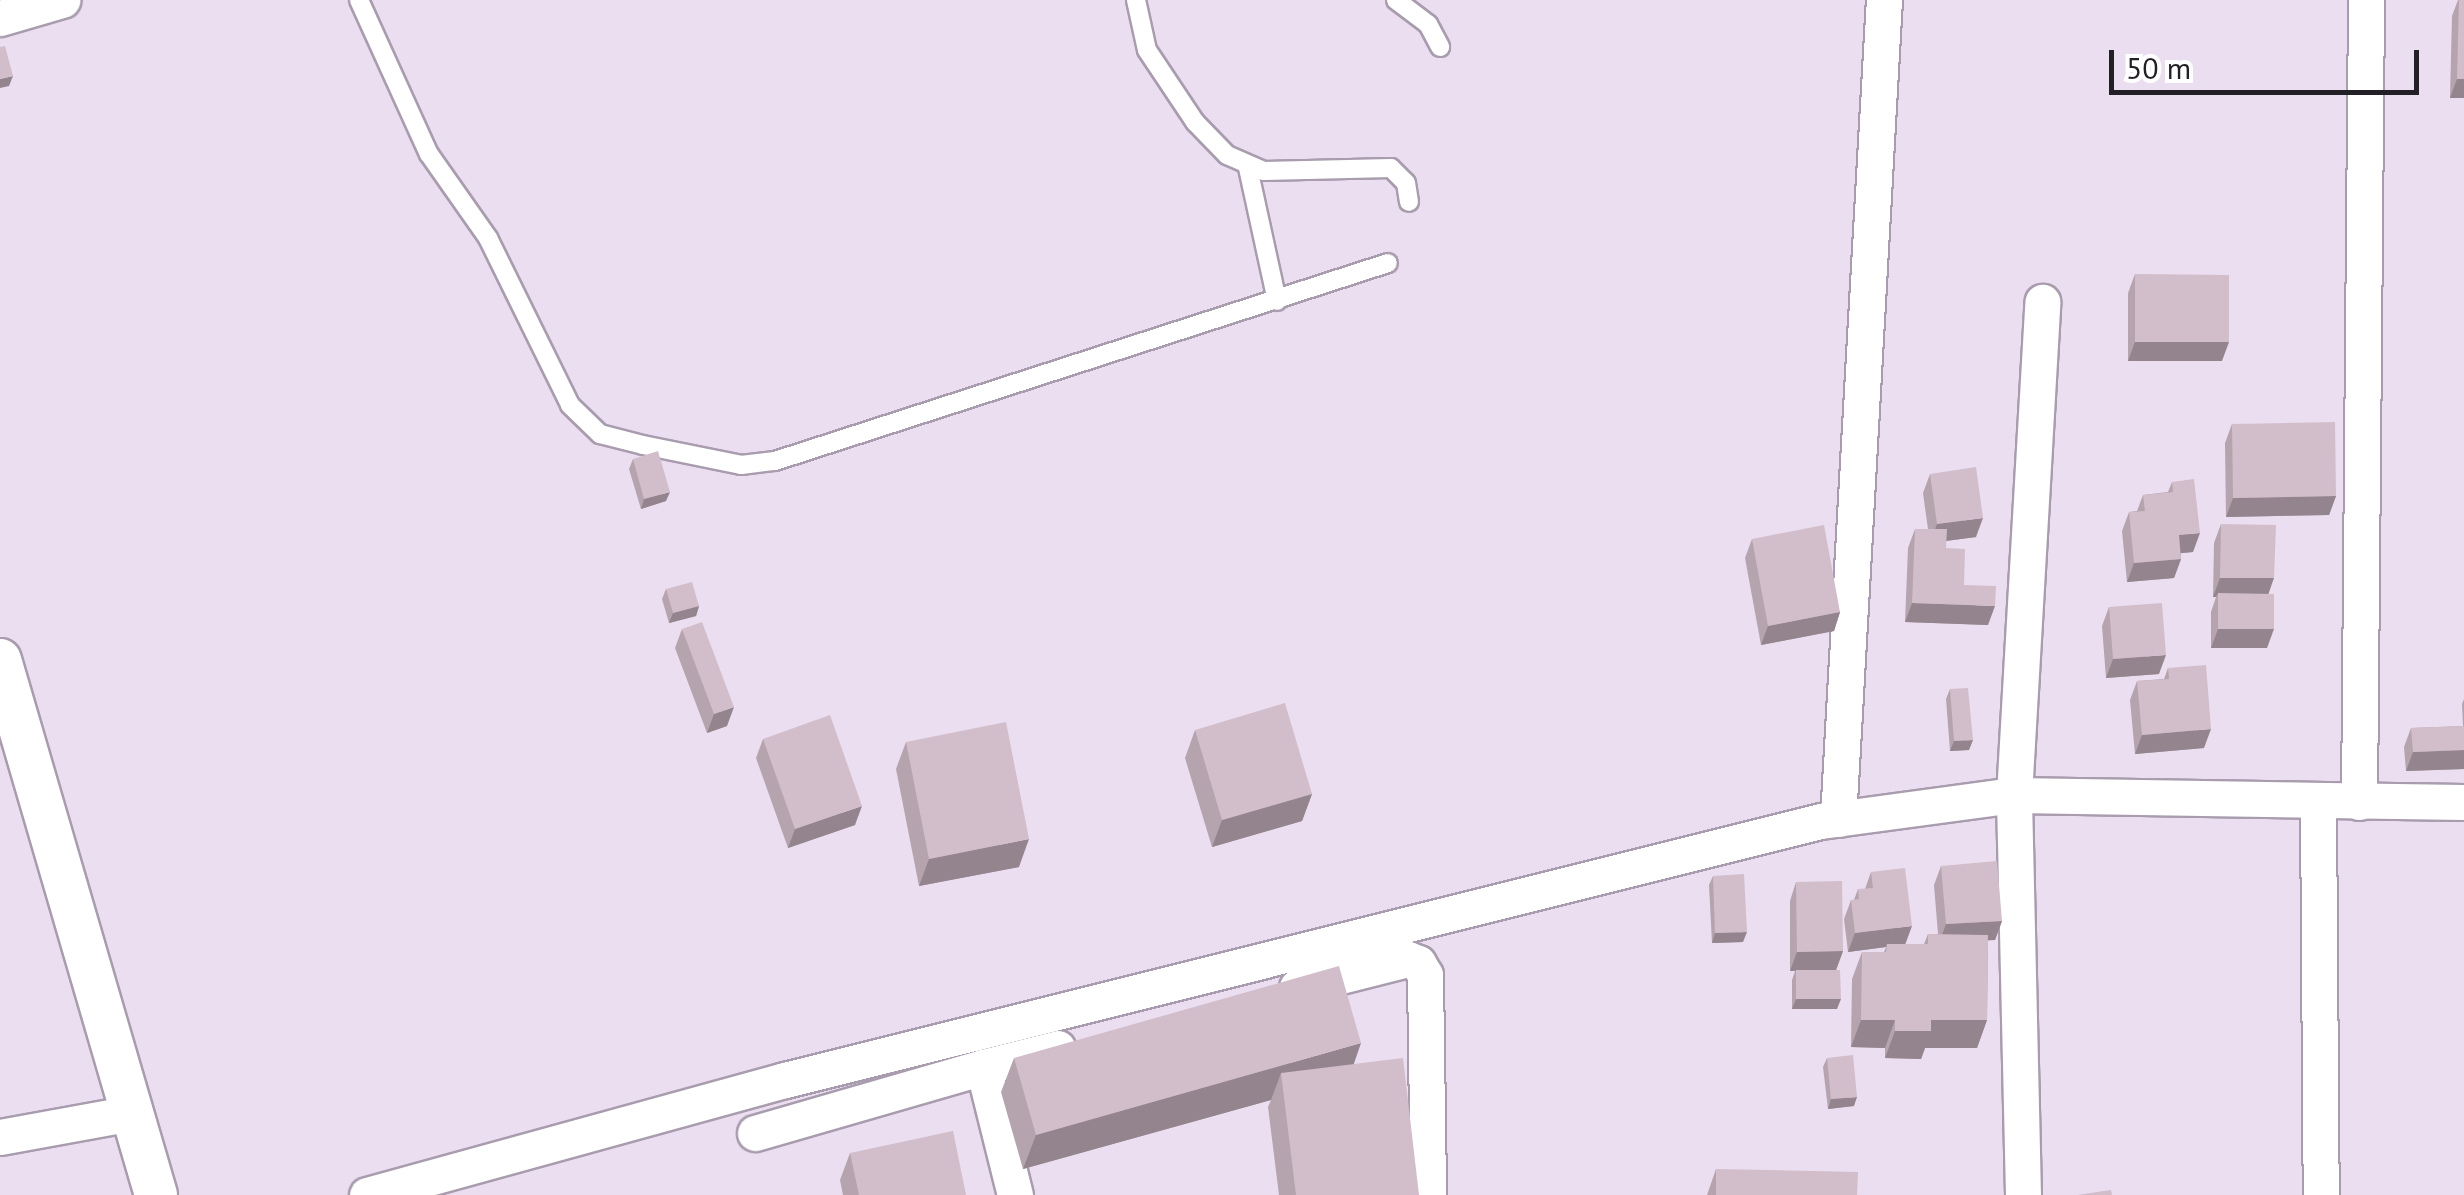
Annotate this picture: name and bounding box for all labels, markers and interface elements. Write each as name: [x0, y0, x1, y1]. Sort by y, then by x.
scale bar: [2114, 30, 2424, 92]
text: 50 m: [2126, 48, 2191, 87]

